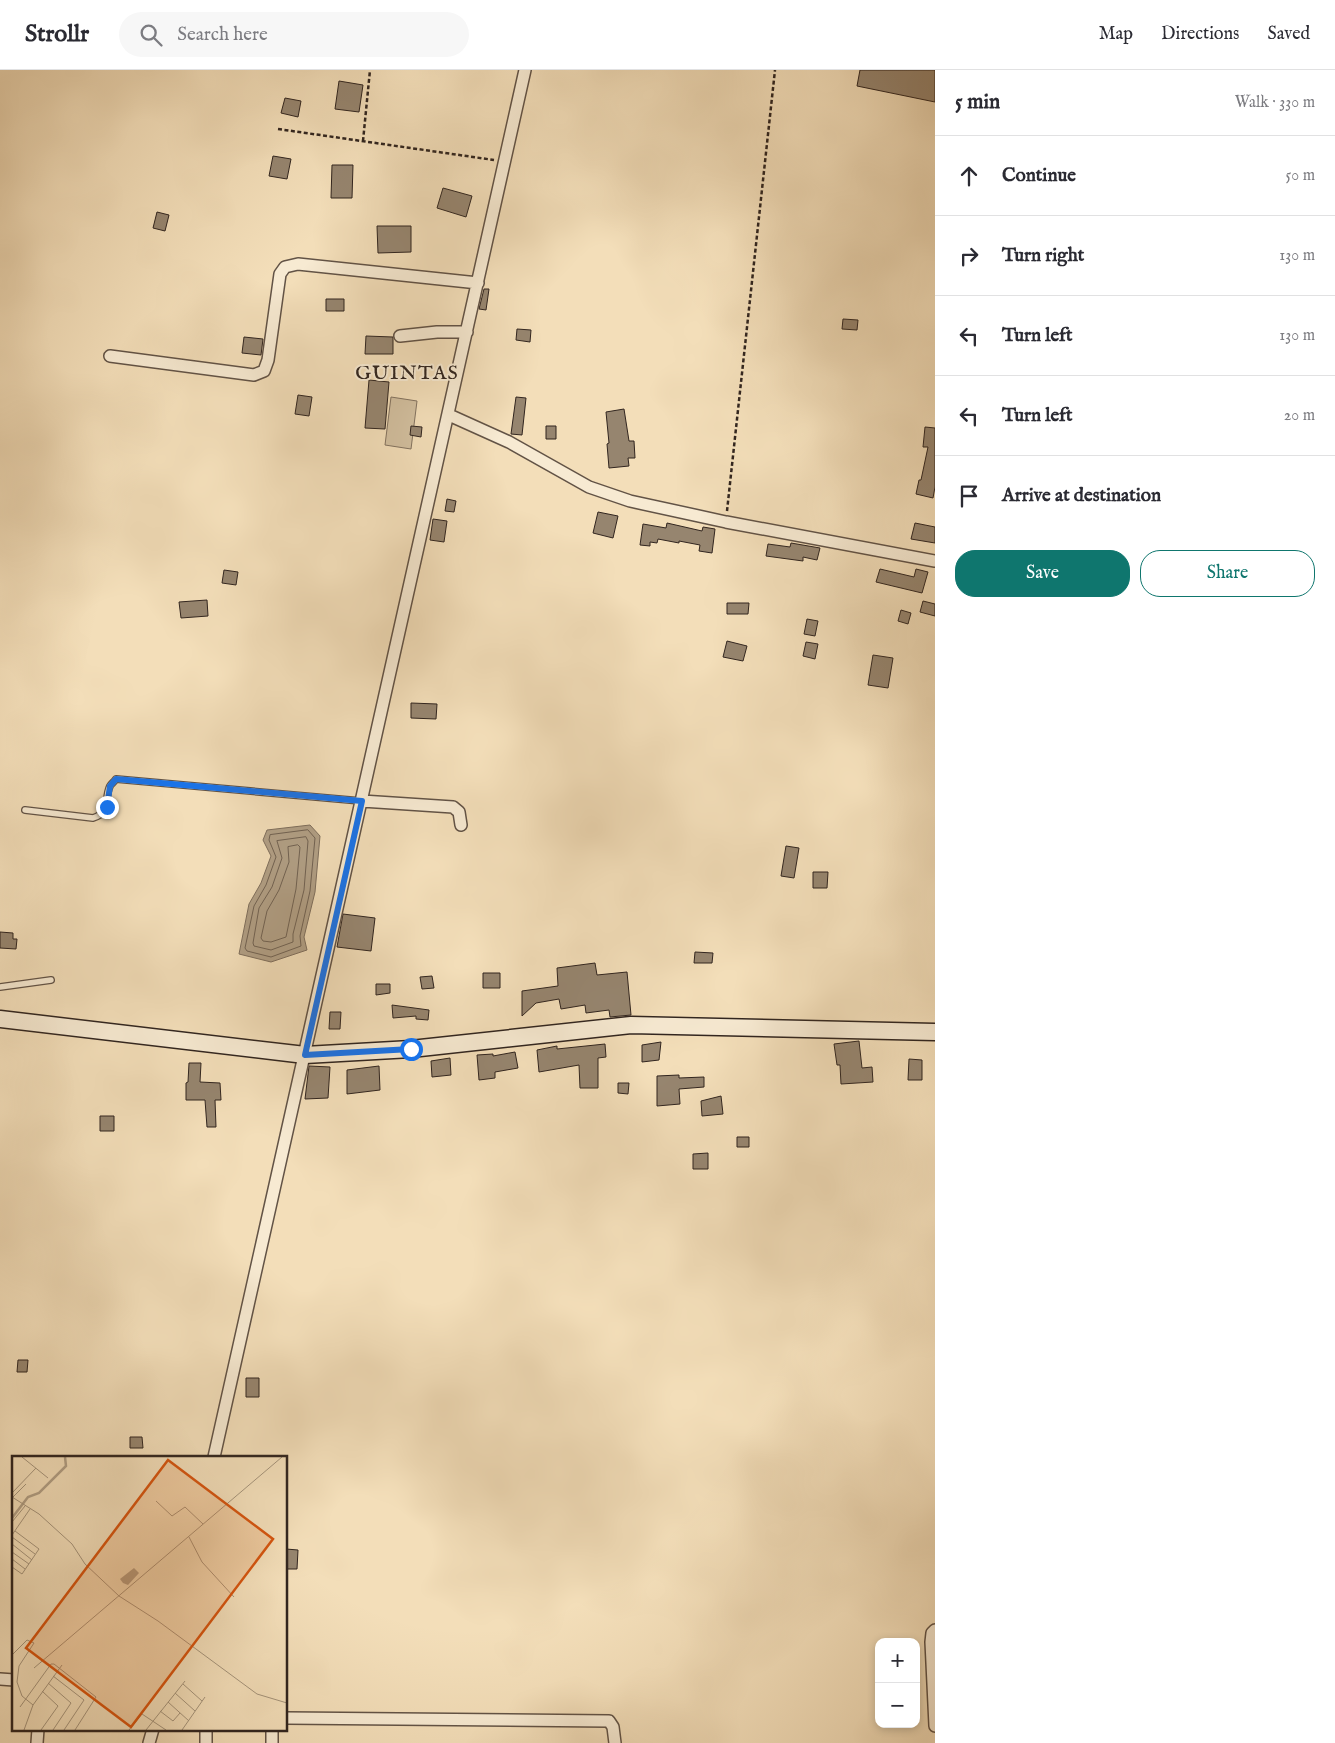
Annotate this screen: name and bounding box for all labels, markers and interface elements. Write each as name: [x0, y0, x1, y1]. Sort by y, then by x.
search box: [119, 12, 469, 57]
text: Strollr: [25, 19, 89, 50]
icon: search: [137, 21, 165, 49]
text: Search here: [177, 23, 268, 47]
text: Map: [1099, 23, 1133, 46]
text: Directions: [1161, 23, 1239, 46]
text: Saved: [1267, 23, 1310, 46]
text: 5 min: [955, 89, 1000, 116]
text: Walk · 330 m: [1235, 93, 1315, 113]
icon: ahead: [955, 162, 983, 190]
text: Continue: [1002, 164, 1076, 188]
text: 50 m: [1286, 166, 1315, 186]
icon: right: [955, 242, 983, 270]
text: Turn right: [1002, 244, 1084, 268]
text: 130 m: [1279, 246, 1315, 266]
icon: left: [955, 322, 983, 350]
text: Turn left: [1002, 324, 1073, 348]
text: 130 m: [1279, 326, 1315, 346]
district label: GUINTAS: [355, 361, 459, 386]
icon: left: [955, 402, 983, 430]
text: Turn left: [1002, 404, 1073, 428]
text: 20 m: [1284, 406, 1315, 426]
icon: arrive: [955, 482, 983, 510]
text: Arrive at destination: [1002, 484, 1161, 508]
button: Save: [955, 550, 1130, 597]
button: Share: [1140, 550, 1315, 597]
route end: [96, 796, 119, 819]
route start: [400, 1038, 423, 1061]
inset map: [12, 1456, 288, 1730]
map controls: [875, 1638, 920, 1728]
button: +: [875, 1638, 920, 1683]
button: −: [875, 1683, 920, 1728]

